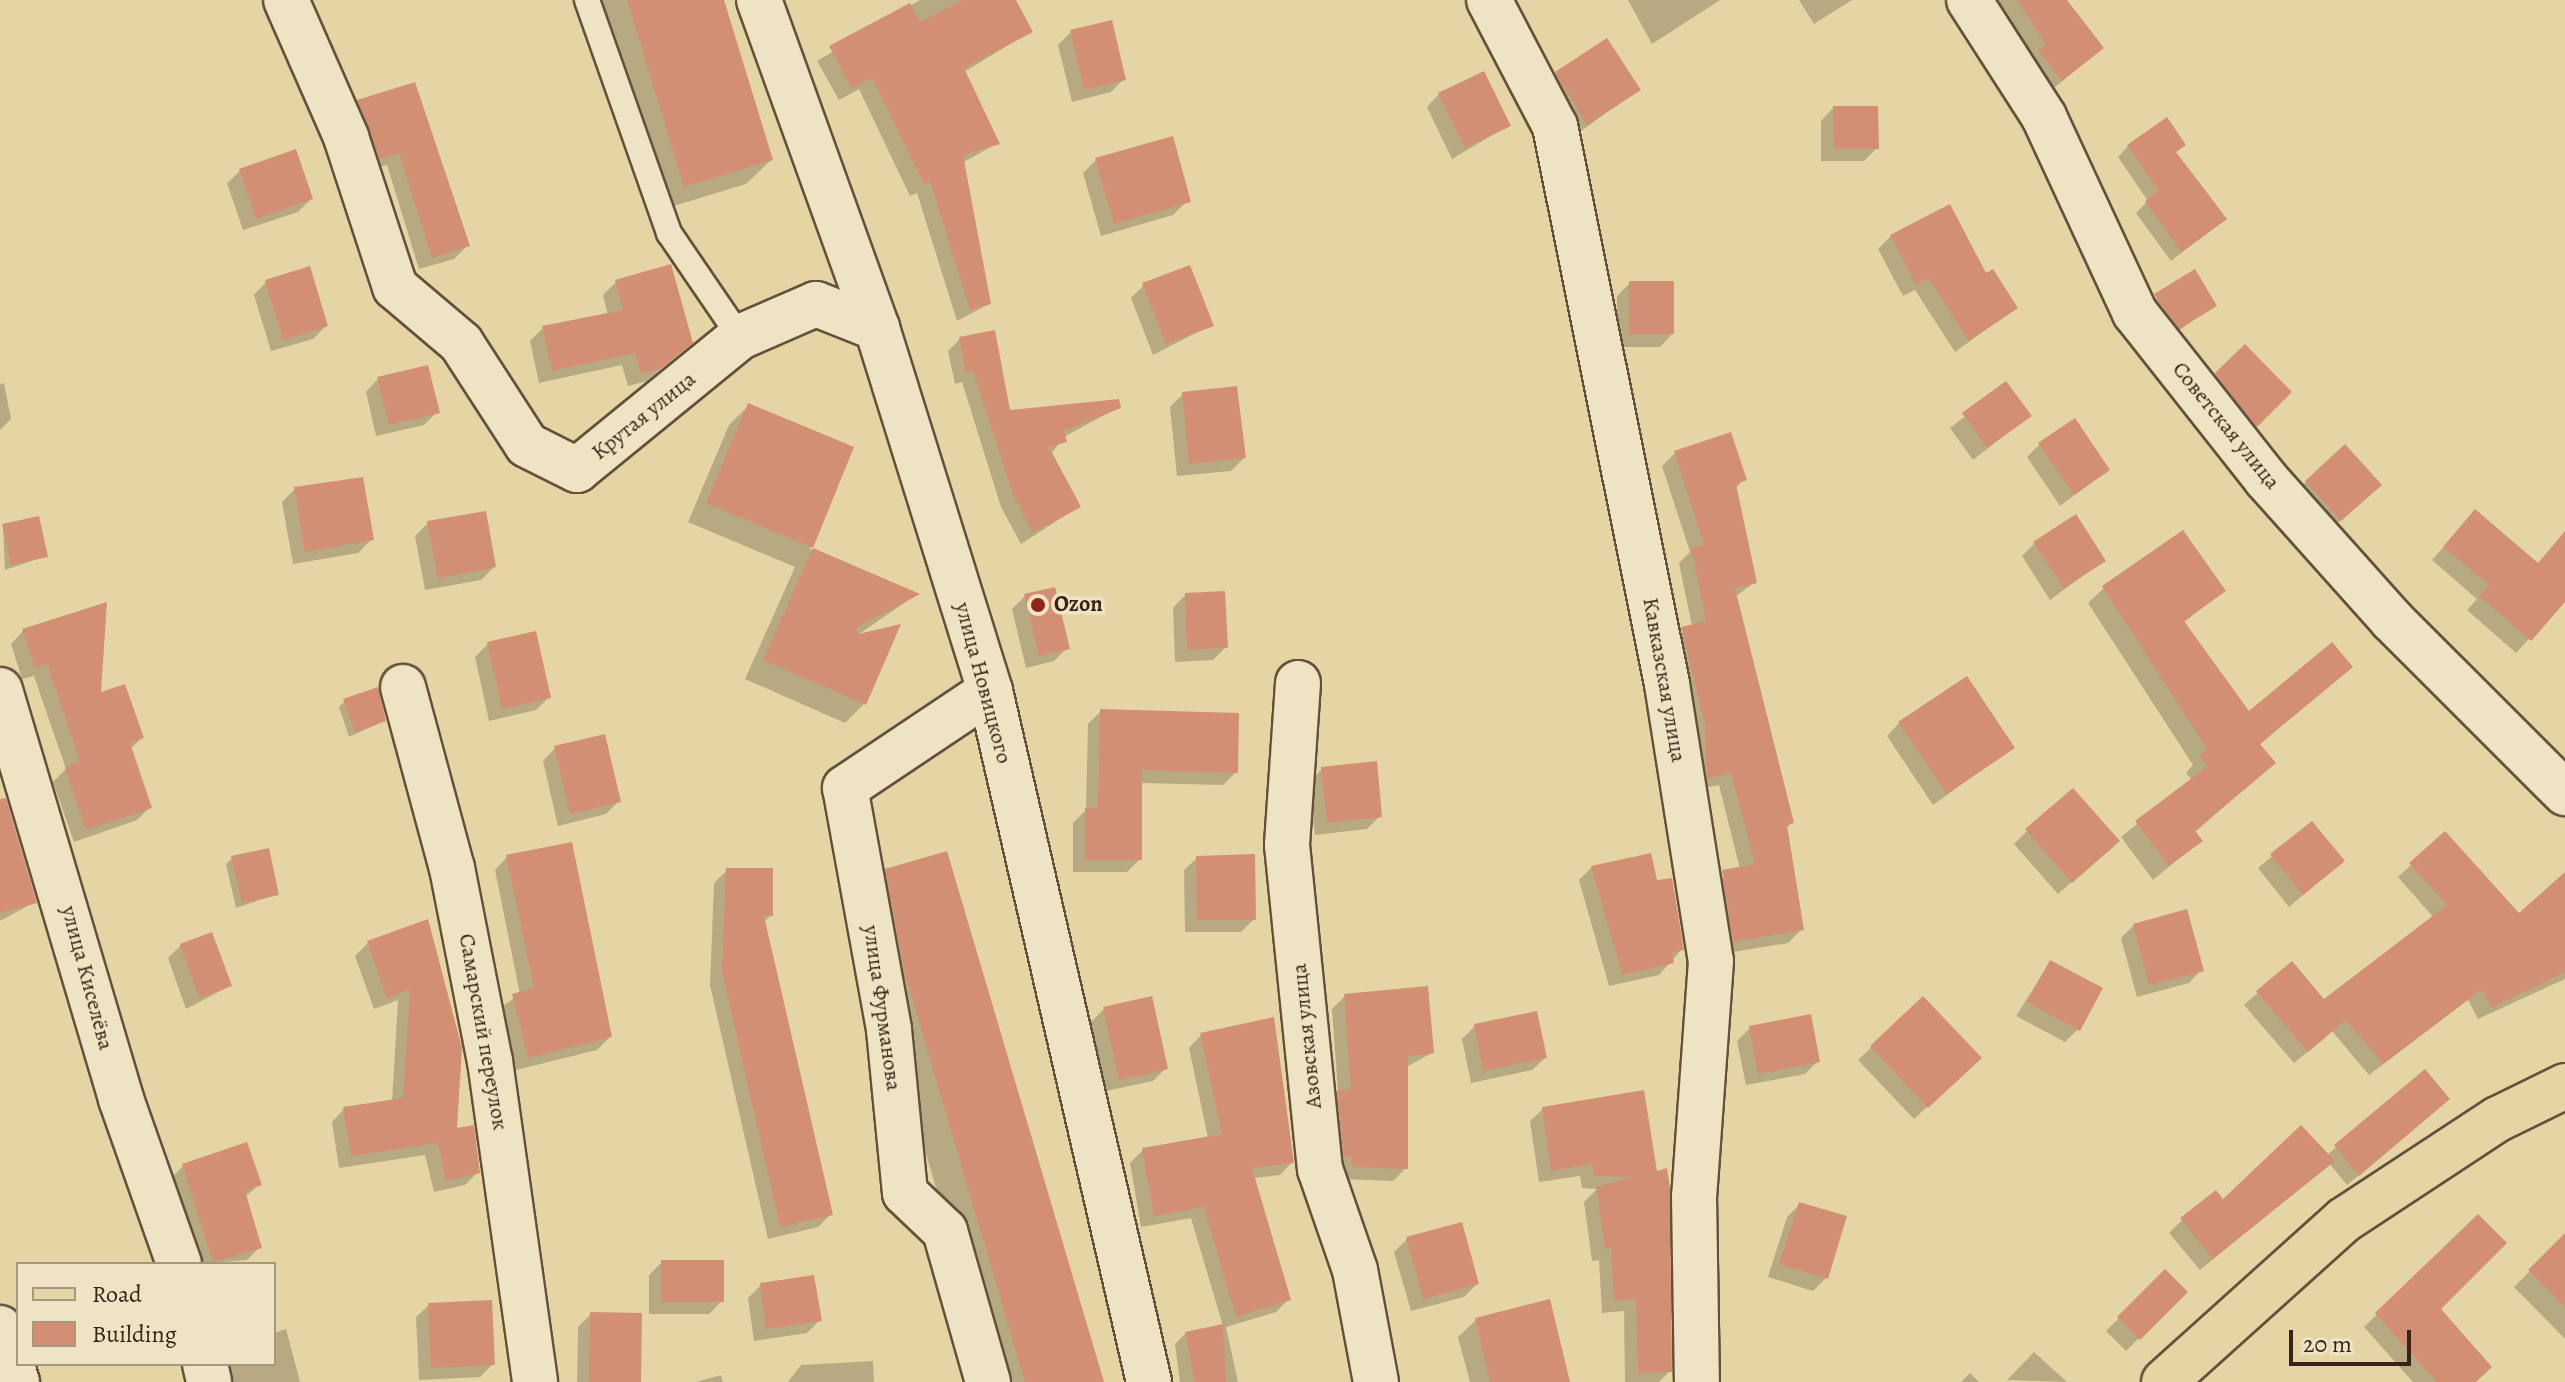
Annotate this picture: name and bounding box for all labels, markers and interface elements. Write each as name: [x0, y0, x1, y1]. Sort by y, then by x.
street label: Советская улица: [2166, 357, 2286, 495]
street label: Крутая улица: [587, 366, 701, 466]
place label: Ozon: [1054, 592, 1103, 618]
marker: Ozon: [1029, 596, 1047, 614]
street label: Кавказская улица: [1637, 596, 1691, 764]
street label: улица Новицкого: [949, 600, 1017, 766]
street label: улица Киселёва: [55, 903, 119, 1053]
street label: улица Фурманова: [857, 923, 907, 1093]
street label: Самарский переулок: [453, 932, 513, 1132]
street label: Азовская улица: [1286, 962, 1328, 1110]
legend: [16, 1262, 276, 1366]
text: Road: [92, 1278, 142, 1310]
scale bar: [2293, 1314, 2415, 1364]
text: Building: [92, 1318, 177, 1350]
text: 20 m: [2303, 1328, 2352, 1360]

